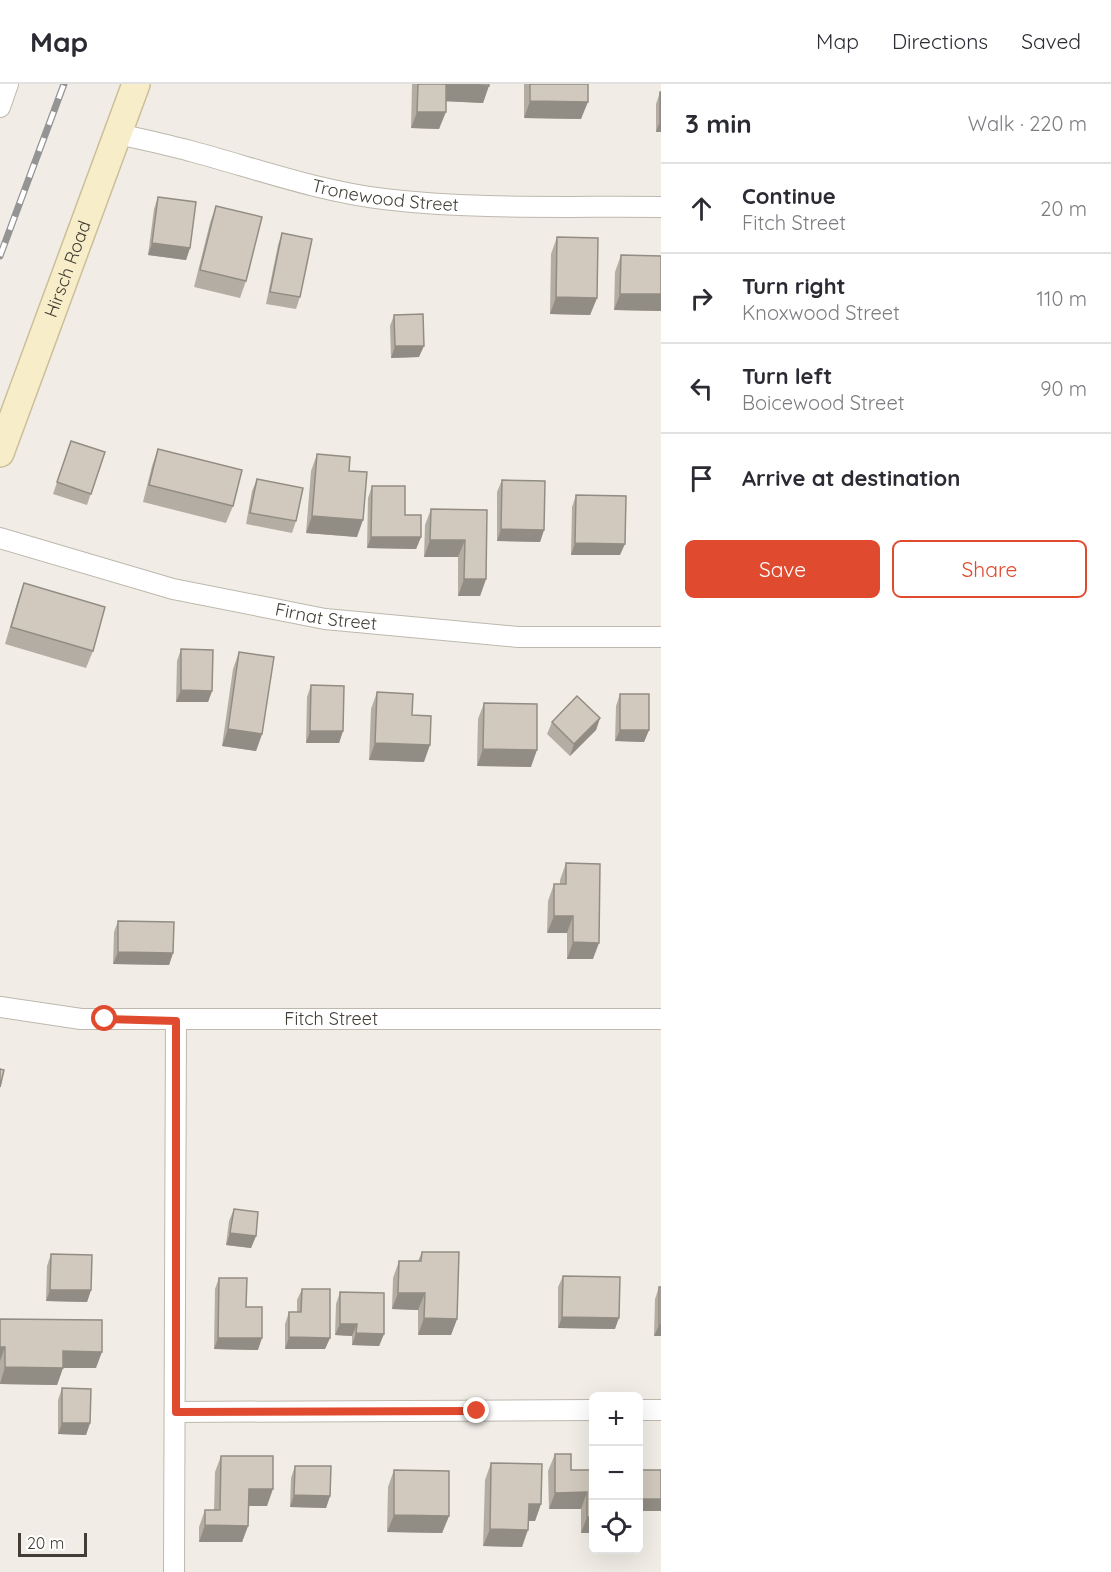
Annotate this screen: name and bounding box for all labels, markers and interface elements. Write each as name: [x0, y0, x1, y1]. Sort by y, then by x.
text: Map: [30, 24, 88, 59]
text: Map: [816, 28, 859, 54]
text: Directions: [892, 28, 988, 54]
text: Saved: [1021, 28, 1081, 54]
text: 3 min: [685, 107, 752, 140]
text: Walk · 220 m: [968, 111, 1087, 136]
street label: Tronewood Street: [310, 174, 459, 216]
text: Continue: [742, 182, 836, 210]
icon: ahead: [685, 192, 718, 225]
text: 20 m: [1040, 196, 1087, 221]
text: Fitch Street: [742, 210, 846, 235]
street label: Hirsch Road: [39, 217, 96, 320]
text: Turn right: [742, 272, 846, 300]
icon: right: [685, 282, 718, 315]
text: 110 m: [1037, 286, 1087, 311]
text: Knoxwood Street: [742, 300, 900, 325]
text: Turn left: [742, 362, 832, 390]
icon: left: [685, 372, 718, 405]
text: 90 m: [1040, 376, 1087, 401]
text: Boicewood Street: [742, 390, 904, 415]
icon: arrive: [685, 462, 718, 495]
text: Arrive at destination: [742, 464, 960, 492]
button: Save: [685, 540, 880, 598]
button: Share: [892, 540, 1087, 598]
street label: Firnat Street: [273, 597, 378, 635]
route start: [91, 1005, 117, 1031]
street label: Fitch Street: [284, 1007, 378, 1030]
map controls: [589, 1392, 643, 1554]
button: +: [589, 1392, 643, 1446]
route end: [463, 1397, 489, 1423]
button: −: [589, 1446, 643, 1500]
button: locate: [589, 1500, 643, 1554]
scale bar: [18, 1530, 87, 1558]
text: 20 m: [27, 1533, 64, 1553]

